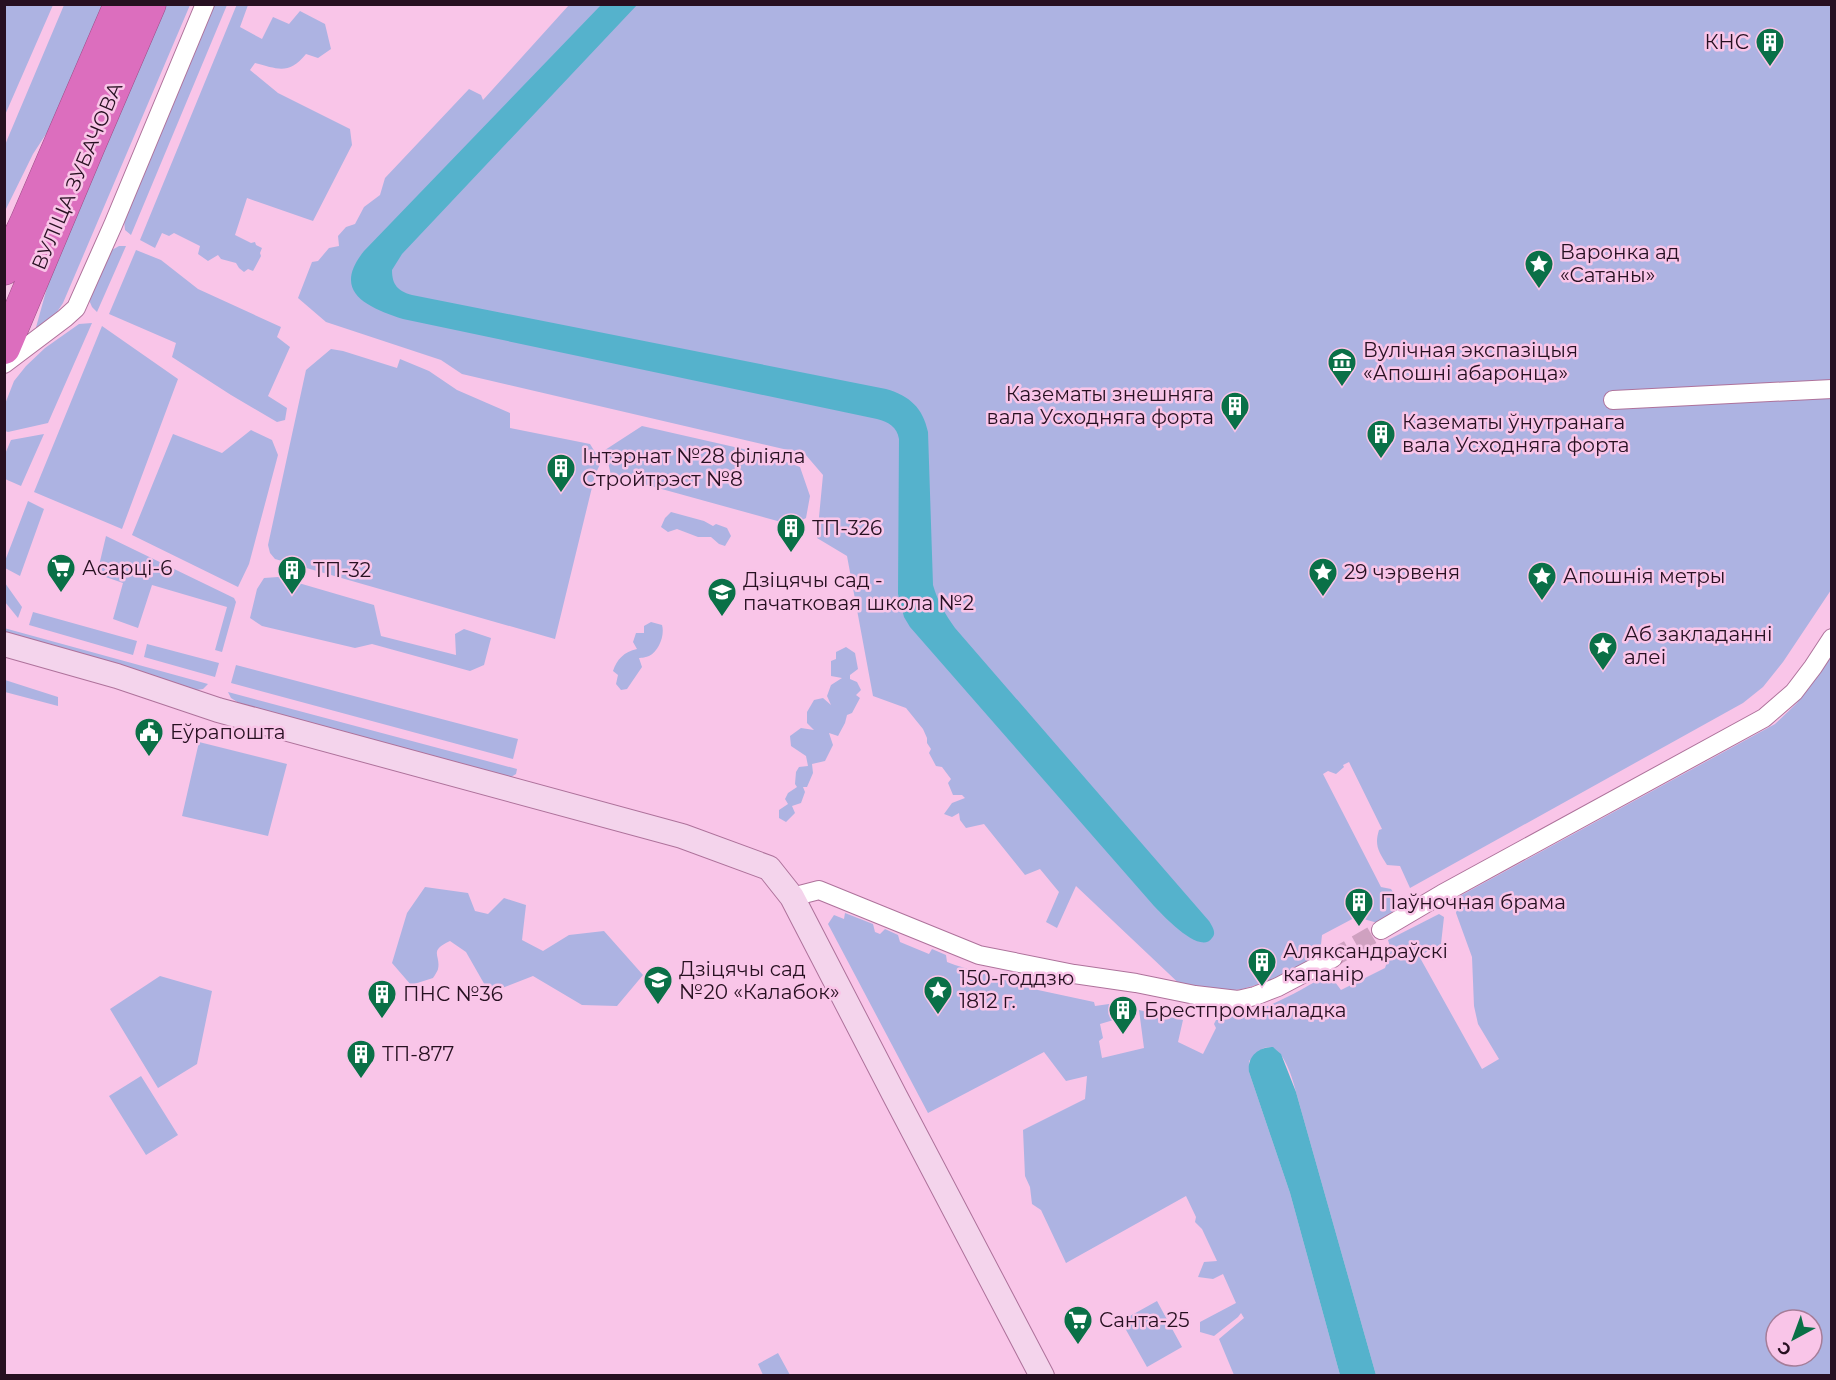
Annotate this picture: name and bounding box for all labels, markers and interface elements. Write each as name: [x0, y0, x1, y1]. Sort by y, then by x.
building icon: КНС: [1754, 26, 1786, 68]
place label: КНС: [1705, 30, 1749, 54]
street label: ВУЛІЦА ЗУБАЧОВА: [27, 78, 128, 274]
place label: Варонка ад «Сатаны»: [1560, 240, 1680, 287]
place icon: Варонка ад «Сатаны»: [1523, 248, 1555, 290]
place label: Вулічная экспазіцыя «Апошні абаронца»: [1363, 338, 1578, 385]
museum icon: Вулічная экспазіцыя «Апошні абаронца»: [1326, 346, 1358, 388]
place label: Казематы знешняга вала Усходняга форта: [986, 382, 1214, 429]
building icon: Казематы знешняга вала Усходняга форта: [1219, 390, 1251, 432]
place label: Казематы ўнутранага вала Усходняга форта: [1402, 410, 1630, 457]
building icon: Казематы ўнутранага вала Усходняга форта: [1365, 418, 1397, 460]
place label: Інтэрнат №28 фiлiяла Стройтрэст №8: [582, 444, 805, 491]
building icon: Інтэрнат №28 фiлiяла Стройтрэст №8: [545, 452, 577, 494]
building icon: ТП-326: [775, 512, 807, 554]
place label: ТП-326: [812, 516, 882, 540]
supermarket icon: Асарці-6: [45, 552, 77, 594]
building icon: ТП-32: [276, 554, 308, 596]
place label: Асарці-6: [82, 556, 173, 580]
place icon: 29 чэрвеня: [1307, 556, 1339, 598]
place label: ТП-32: [313, 558, 371, 582]
place label: 29 чэрвеня: [1344, 560, 1460, 584]
place icon: Апошнія метры: [1526, 560, 1558, 602]
place label: Апошнія метры: [1563, 564, 1726, 588]
place label: Дзіцячы сад - пачатковая школа №2: [743, 568, 974, 615]
school or university icon: Дзіцячы сад - пачатковая школа №2: [706, 576, 738, 618]
place label: Аб закладанні алеі: [1624, 622, 1773, 669]
place icon: Аб закладанні алеі: [1587, 630, 1619, 672]
public building icon: Еўрапошта: [133, 716, 165, 758]
place label: Еўрапошта: [170, 720, 285, 744]
building icon: Паўночная брама: [1343, 886, 1375, 928]
place label: Паўночная брама: [1380, 890, 1566, 914]
place label: Аляксандраўскі капанір: [1283, 939, 1448, 986]
building icon: Аляксандраўскі капанір: [1246, 946, 1278, 988]
place label: Дзіцячы сад №20 «Калабок»: [679, 957, 839, 1004]
school or university icon: Дзіцячы сад №20 «Калабок»: [642, 964, 674, 1006]
place label: 150-годдзю 1812 г.: [959, 966, 1074, 1013]
place icon: 150-годдзю 1812 г.: [922, 974, 954, 1016]
building icon: ПНС №36: [366, 978, 398, 1020]
place label: ПНС №36: [403, 982, 503, 1006]
building icon: Брестпромналадка: [1107, 994, 1139, 1036]
place label: Брестпромналадка: [1144, 998, 1346, 1022]
building icon: ТП-877: [345, 1038, 377, 1080]
place label: ТП-877: [382, 1042, 454, 1066]
supermarket icon: Санта-25: [1062, 1304, 1094, 1346]
place label: Санта-25: [1099, 1308, 1190, 1332]
north arrow: [1764, 1308, 1824, 1368]
text: С: [1774, 1338, 1795, 1360]

